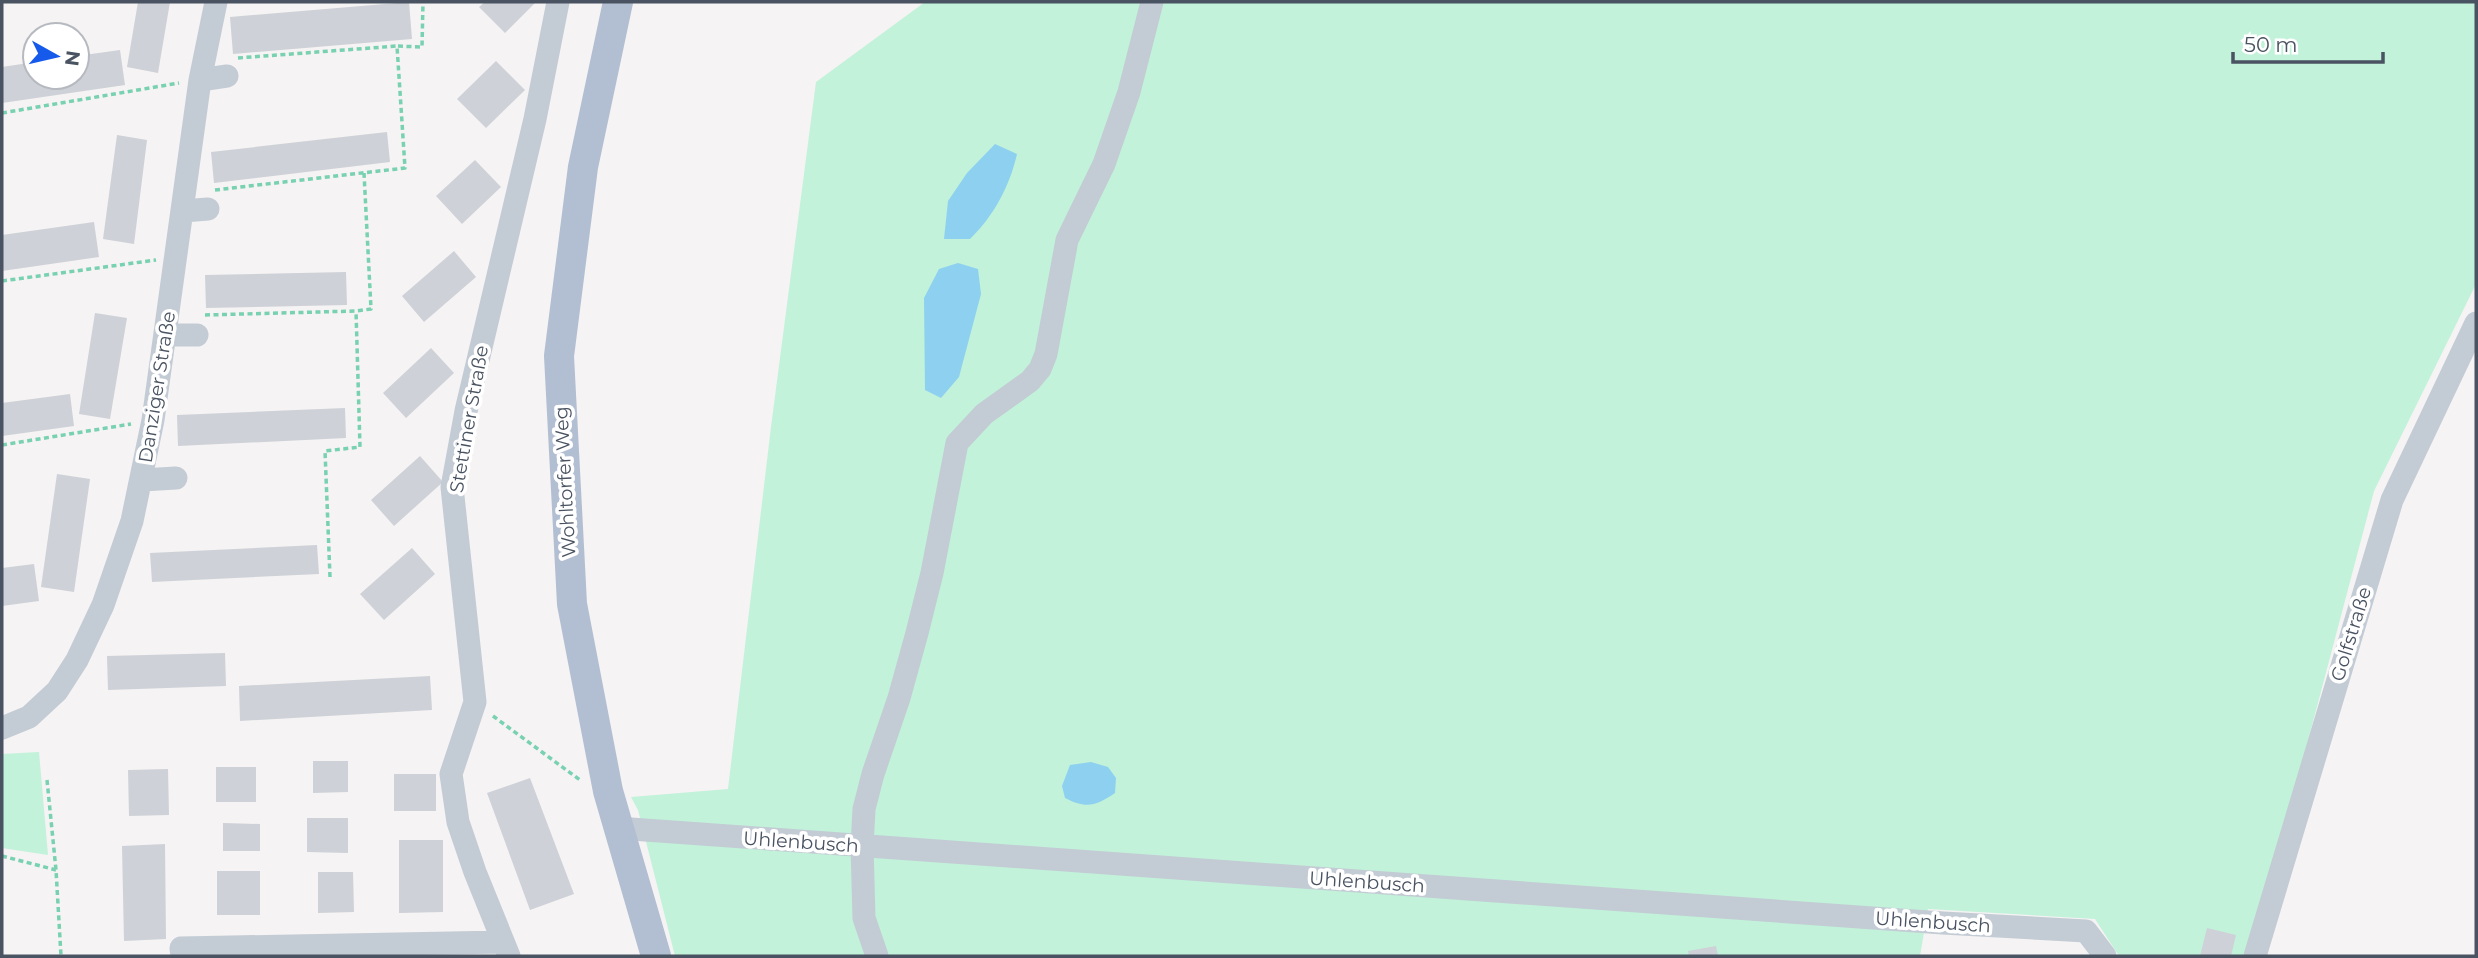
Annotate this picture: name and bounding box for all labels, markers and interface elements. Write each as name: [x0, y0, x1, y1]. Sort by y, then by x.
north arrow: [21, 21, 91, 91]
scale bar: [2233, 21, 2384, 65]
text: 50 m: [2244, 32, 2298, 57]
text: N: [60, 49, 85, 68]
street label: Danziger Straße: [134, 310, 180, 464]
street label: Stettiner Straße: [445, 343, 493, 495]
street label: Wohltorfer Weg: [550, 406, 580, 558]
street label: Golfstraße: [2326, 584, 2376, 684]
street label: Uhlenbusch: [743, 826, 859, 858]
street label: Uhlenbusch: [1309, 866, 1425, 898]
street label: Uhlenbusch: [1875, 906, 1991, 938]

